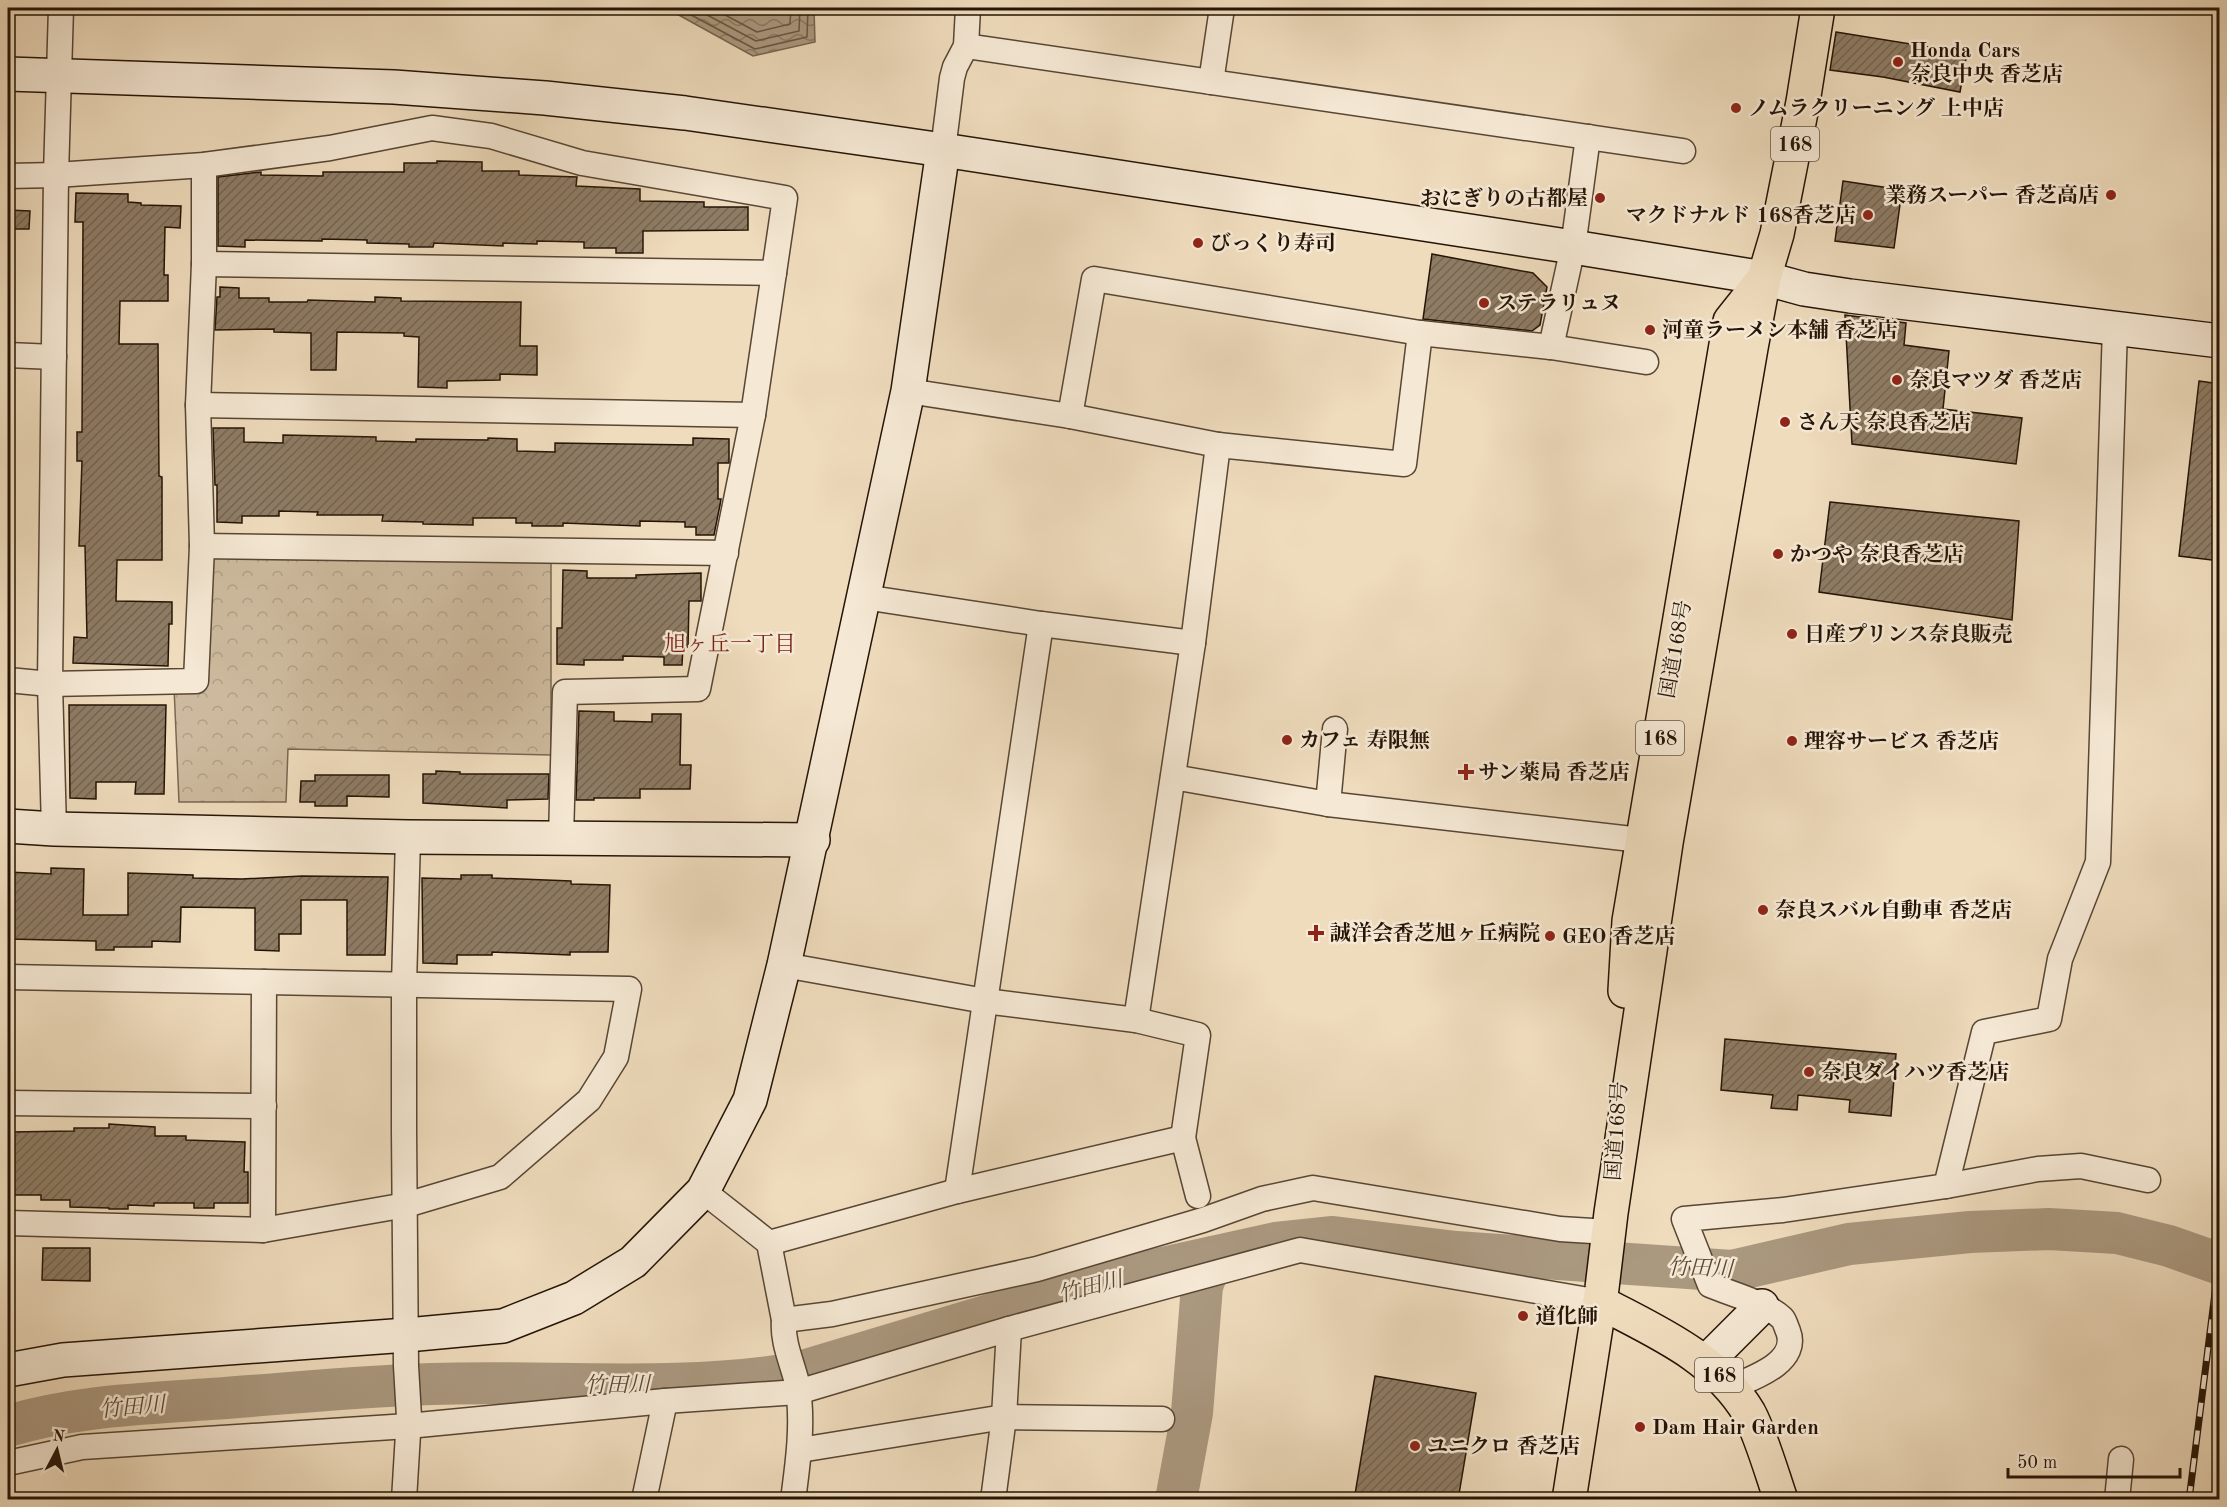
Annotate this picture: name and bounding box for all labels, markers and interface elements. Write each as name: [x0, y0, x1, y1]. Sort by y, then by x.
place label: Honda Cars 奈良中央 香芝店: [1910, 41, 2063, 86]
marker: Honda Cars 奈良中央 香芝店: [1891, 55, 1905, 69]
place label: ノムラクリーニング 上中店: [1748, 97, 2004, 120]
marker: ノムラクリーニング 上中店: [1729, 101, 1743, 115]
road number: 168: [1771, 127, 1819, 161]
place label: 業務スーパー 香芝高店: [1885, 184, 2099, 207]
place label: おにぎりの古都屋: [1420, 187, 1588, 210]
marker: 業務スーパー 香芝高店: [2104, 188, 2118, 202]
marker: おにぎりの古都屋: [1593, 191, 1607, 205]
place label: マクドナルド 168香芝店: [1626, 204, 1856, 227]
marker: マクドナルド 168香芝店: [1861, 208, 1875, 222]
place label: びっくり寿司: [1210, 232, 1336, 255]
marker: びっくり寿司: [1191, 236, 1205, 250]
place label: ステラリュヌ: [1496, 293, 1621, 315]
marker: ステラリュヌ: [1477, 296, 1491, 310]
place label: 河童ラーメン本舗 香芝店: [1662, 318, 1898, 342]
marker: 河童ラーメン本舗 香芝店: [1643, 323, 1657, 337]
place label: 奈良マツダ 香芝店: [1909, 368, 2082, 392]
marker: 奈良マツダ 香芝店: [1890, 373, 1904, 387]
place label: さん天 奈良香芝店: [1797, 410, 1971, 434]
marker: さん天 奈良香芝店: [1778, 415, 1792, 429]
place label: かつや 奈良香芝店: [1790, 542, 1964, 566]
marker: かつや 奈良香芝店: [1771, 547, 1785, 561]
street label: 国道168号: [1656, 598, 1695, 700]
place label: 日産プリンス奈良販売: [1804, 622, 2013, 646]
marker: 日産プリンス奈良販売: [1785, 627, 1799, 641]
district label: 旭ヶ丘一丁目: [664, 632, 796, 656]
road number: 168: [1636, 721, 1684, 755]
place label: カフェ 寿限無: [1299, 729, 1430, 752]
place label: 理容サービス 香芝店: [1804, 730, 1999, 753]
marker: カフェ 寿限無: [1280, 733, 1294, 747]
marker: 理容サービス 香芝店: [1785, 734, 1799, 748]
place label: サン薬局 香芝店: [1478, 761, 1630, 784]
marker: サン薬局 香芝店: [1459, 765, 1473, 779]
place label: 奈良スバル自動車 香芝店: [1775, 898, 2012, 922]
marker: 奈良スバル自動車 香芝店: [1756, 903, 1770, 917]
place label: 誠洋会香芝旭ヶ丘病院: [1330, 921, 1540, 945]
marker: 誠洋会香芝旭ヶ丘病院: [1307, 924, 1325, 942]
place label: GEO 香芝店: [1562, 925, 1675, 948]
marker: GEO 香芝店: [1543, 929, 1557, 943]
place label: 奈良ダイハツ香芝店: [1821, 1060, 2009, 1084]
marker: 奈良ダイハツ香芝店: [1802, 1065, 1816, 1079]
street label: 国道168号: [1602, 1081, 1631, 1181]
water label: 竹田川: [1667, 1255, 1735, 1281]
water label: 竹田川: [1055, 1266, 1127, 1307]
place label: 道化師: [1535, 1304, 1598, 1328]
marker: 道化師: [1516, 1309, 1530, 1323]
road number: 168: [1695, 1358, 1743, 1392]
water label: 竹田川: [584, 1372, 652, 1398]
water label: 竹田川: [98, 1392, 168, 1422]
place label: Dam Hair Garden: [1652, 1418, 1819, 1439]
north arrow: [27, 1420, 87, 1480]
marker: Dam Hair Garden: [1633, 1420, 1647, 1434]
text: N: [52, 1428, 66, 1446]
place label: ユニクロ 香芝店: [1427, 1435, 1580, 1458]
marker: ユニクロ 香芝店: [1408, 1439, 1422, 1453]
scale bar: [2008, 1441, 2180, 1479]
text: 50 m: [2017, 1454, 2057, 1472]

